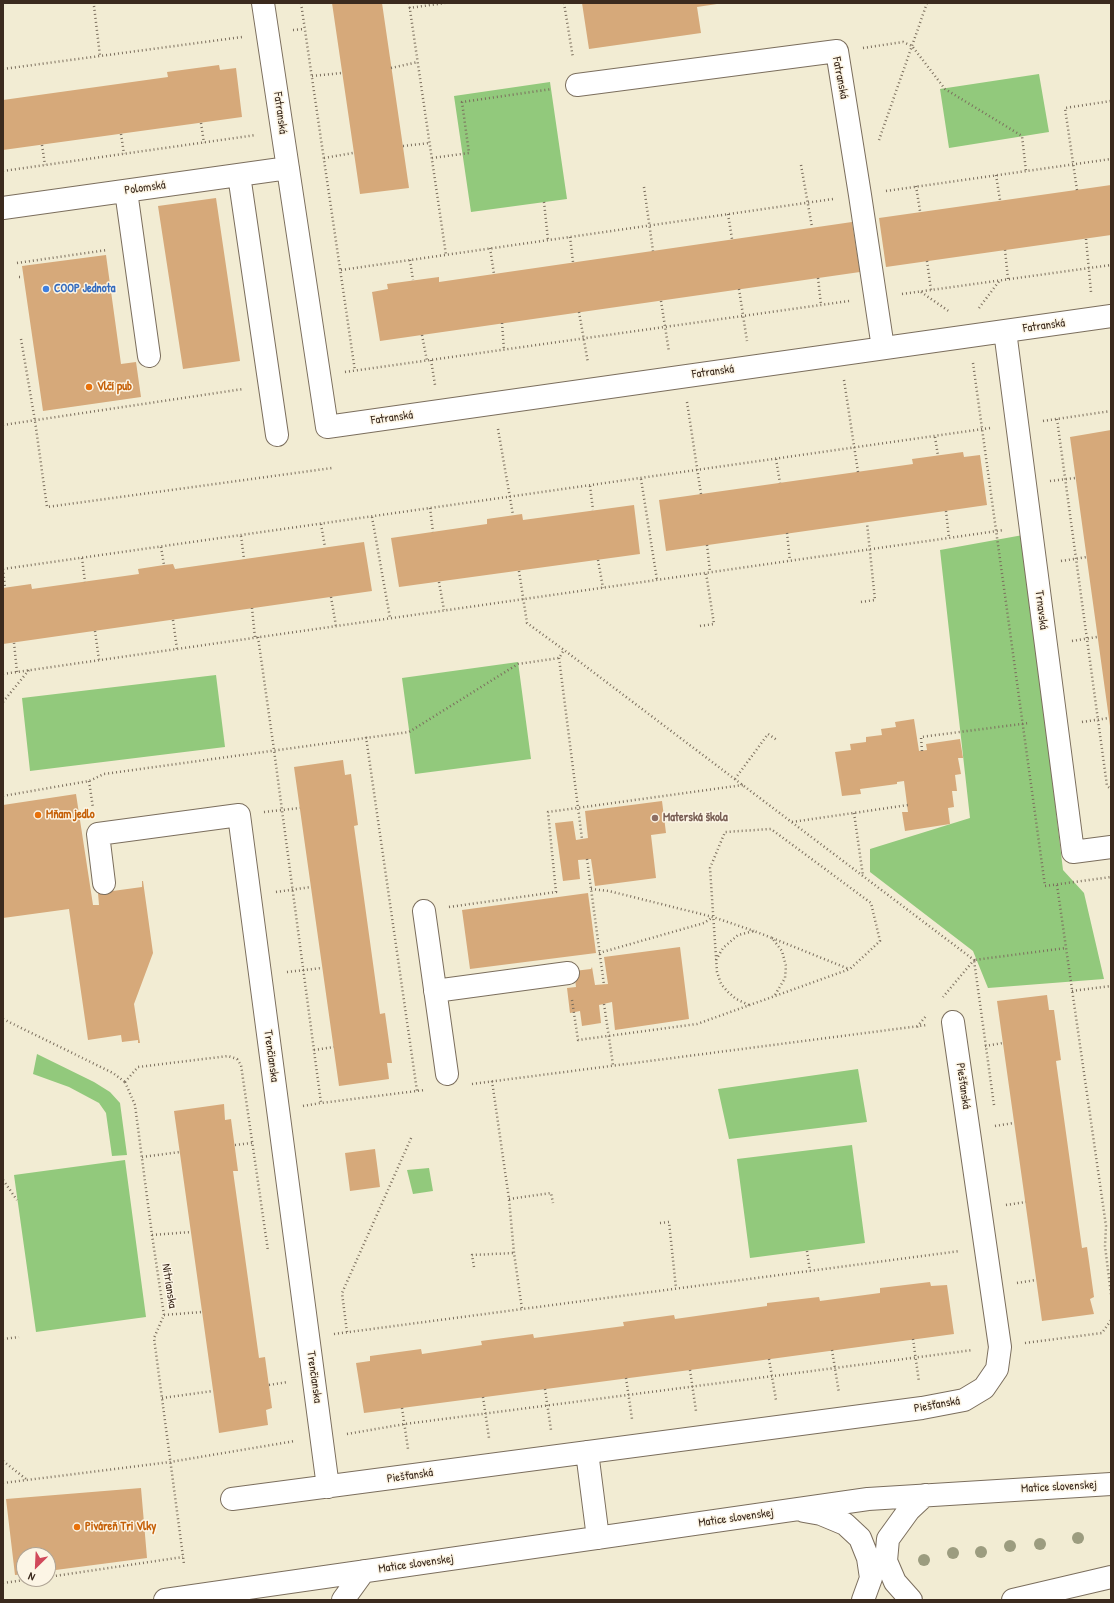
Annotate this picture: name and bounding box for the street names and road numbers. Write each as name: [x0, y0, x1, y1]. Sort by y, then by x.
street label: Fatranská: [829, 56, 851, 100]
street label: Fatranská: [270, 91, 290, 135]
street label: Polomská: [124, 178, 166, 198]
street label: Fatranská: [1022, 316, 1066, 336]
street label: Fatranská: [691, 362, 735, 382]
street label: Fatranská: [370, 408, 414, 428]
street label: Trnavská: [1031, 590, 1051, 630]
street label: Trenčianska: [260, 1029, 282, 1083]
street label: Piešťanská: [953, 1062, 973, 1110]
street label: Nitrianska: [158, 1263, 180, 1309]
street label: Trenčianska: [303, 1350, 325, 1404]
street label: Piešťanská: [913, 1394, 961, 1416]
street label: Piešťanská: [386, 1466, 434, 1486]
street label: Matice slovenskej: [1021, 1478, 1097, 1496]
street label: Matice slovenskej: [698, 1506, 774, 1530]
street label: Matice slovenskej: [378, 1552, 454, 1576]

